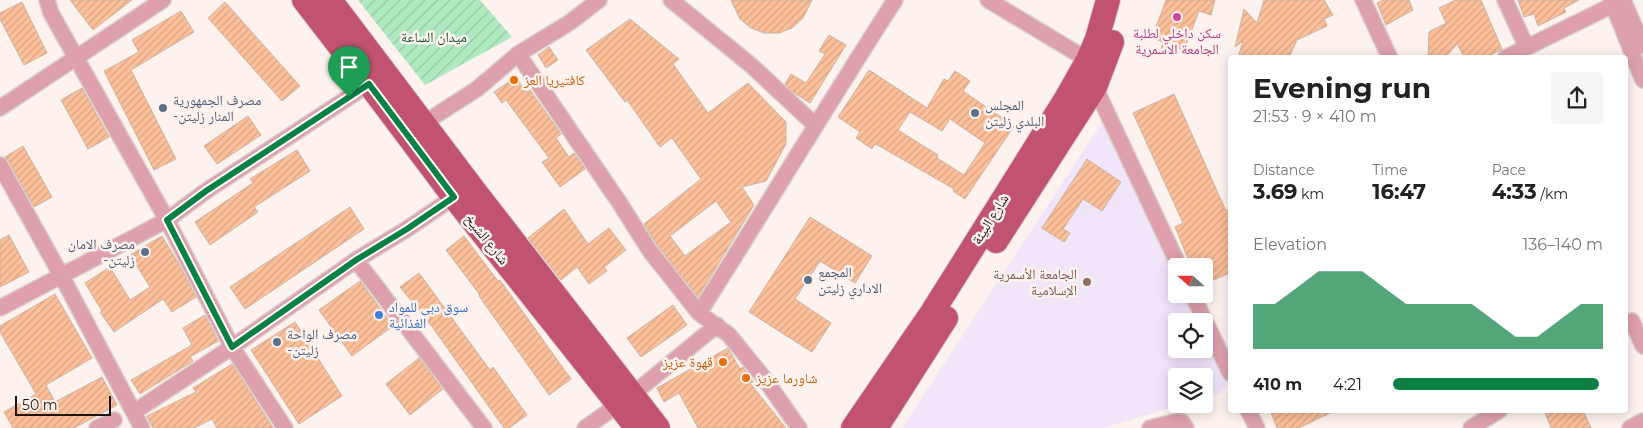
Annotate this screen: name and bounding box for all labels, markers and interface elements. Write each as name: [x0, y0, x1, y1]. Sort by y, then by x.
marker: سكن داخلي لطلبة الجامعة اﻻسمرية: [1171, 11, 1183, 23]
place label: سكن داخلي لطلبة الجامعة اﻻسمرية: [1133, 24, 1221, 58]
park label: ميدان الساعة: [401, 28, 467, 46]
pin: [328, 46, 370, 97]
icon: arrive: [335, 53, 363, 81]
place label: كافتيريا العز: [523, 71, 585, 89]
text: Evening run: [1253, 71, 1431, 105]
button: share: [1551, 72, 1603, 124]
marker: كافتيريا العز: [508, 74, 520, 86]
place label: مصرف الجمهورية -المنار زليتن: [173, 91, 261, 125]
place label: المجلس البلدي زليتن: [985, 96, 1044, 133]
marker: مصرف الجمهورية -المنار زليتن: [157, 102, 169, 114]
marker: المجلس البلدي زليتن: [969, 107, 981, 119]
text: 21:53 · 9 × 410 m: [1253, 107, 1377, 126]
text: Distance: [1253, 161, 1315, 179]
text: Time: [1372, 161, 1407, 179]
text: Pace: [1492, 161, 1526, 179]
text: 3.69: [1253, 179, 1297, 204]
text: 16:47: [1372, 179, 1426, 204]
text: 4:33: [1492, 179, 1537, 204]
text: km: [1297, 185, 1324, 203]
text: /km: [1537, 185, 1568, 203]
street label: شارع البيئة: [967, 190, 1013, 248]
street label: شارع الشيخ: [460, 210, 513, 269]
place label: مصرف الامان -زليتن: [68, 235, 135, 269]
text: Elevation: [1253, 235, 1327, 254]
text: 136–140 m: [1523, 235, 1603, 254]
marker: مصرف الامان -زليتن: [139, 246, 151, 258]
north arrow: [1168, 258, 1212, 302]
map controls: [1168, 258, 1213, 413]
place label: المجمع الاداري زليتن: [818, 263, 882, 300]
place label: الجامعة الأسمرية الإسلامية: [993, 265, 1077, 299]
marker: المجمع الاداري زليتن: [802, 274, 814, 286]
marker: الجامعة الأسمرية الإسلامية: [1081, 276, 1093, 288]
place label: سوق دبي للمواد الغذائية: [389, 298, 468, 332]
marker: سوق دبي للمواد الغذائية: [373, 309, 385, 321]
button: locate: [1168, 313, 1213, 358]
place label: مصرف الواحة -زليتن: [287, 325, 357, 359]
marker: مصرف الواحة -زليتن: [271, 336, 283, 348]
place label: قهوة عزيز: [662, 353, 713, 371]
marker: قهوة عزيز: [717, 356, 729, 368]
button: layers: [1168, 368, 1213, 413]
place label: شاورما عزيز: [755, 369, 818, 387]
marker: شاورما عزيز: [740, 372, 752, 384]
text: 410 m: [1253, 375, 1302, 394]
text: 4:21: [1333, 375, 1362, 394]
scale bar: [15, 393, 111, 416]
text: 50 m: [22, 396, 58, 414]

